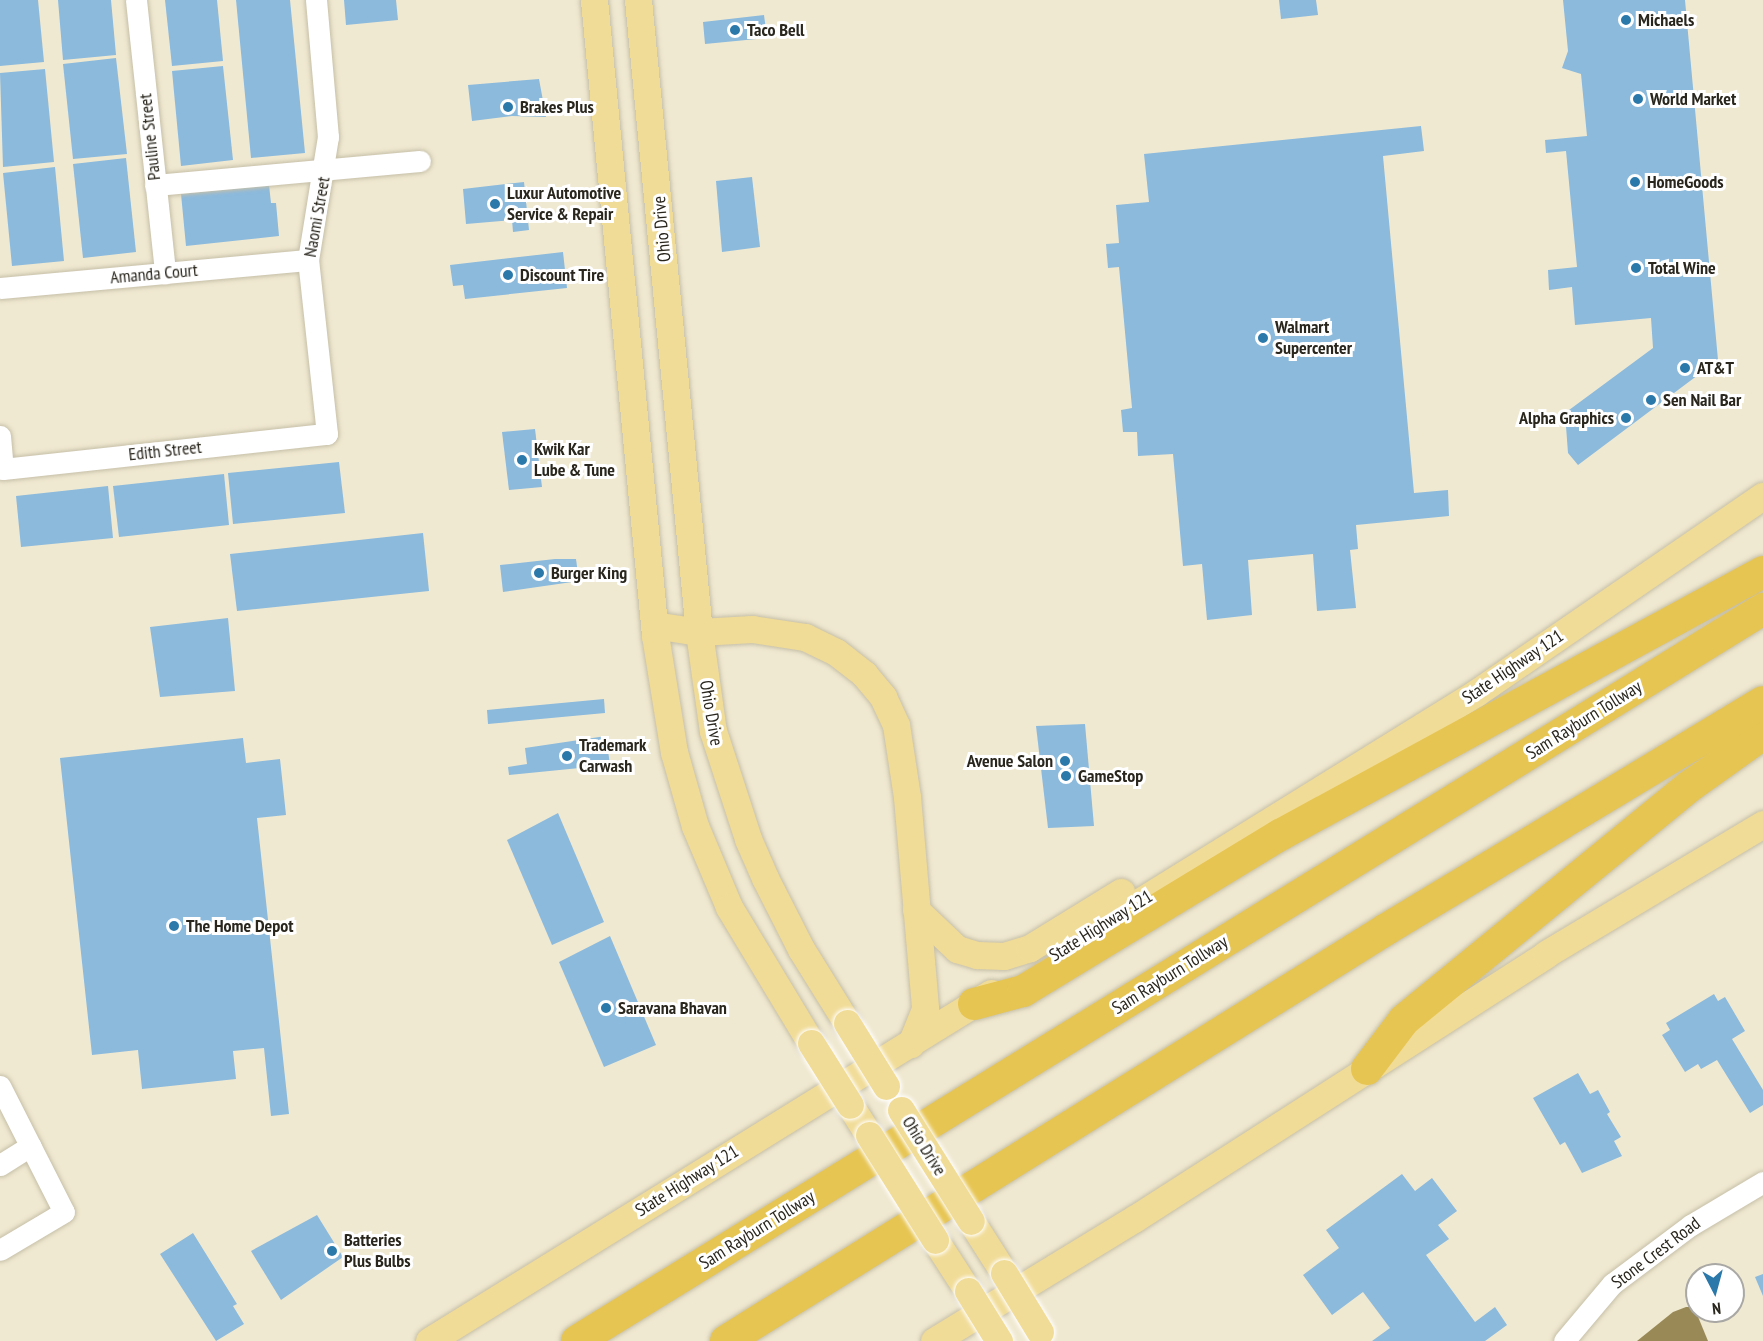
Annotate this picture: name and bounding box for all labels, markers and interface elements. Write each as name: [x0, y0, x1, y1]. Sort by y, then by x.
place label: Michaels: [1638, 9, 1694, 31]
marker: Michaels: [1619, 13, 1633, 27]
place label: Taco Bell: [747, 19, 804, 41]
marker: Taco Bell: [728, 23, 742, 37]
place label: World Market: [1650, 88, 1736, 110]
marker: World Market: [1631, 92, 1645, 106]
street label: Pauline Street: [135, 93, 165, 181]
place label: Brakes Plus: [520, 96, 594, 118]
marker: Brakes Plus: [501, 100, 515, 114]
place label: HomeGoods: [1647, 171, 1724, 193]
street label: Naomi Street: [299, 175, 335, 259]
marker: HomeGoods: [1628, 175, 1642, 189]
place label: Luxur Automotive Service & Repair: [507, 183, 622, 226]
street label: Ohio Drive: [648, 195, 676, 263]
marker: Luxur Automotive Service & Repair: [488, 197, 502, 211]
place label: Total Wine: [1648, 257, 1716, 279]
street label: Amanda Court: [109, 259, 199, 289]
marker: Total Wine: [1629, 261, 1643, 275]
place label: Discount Tire: [520, 264, 605, 286]
marker: Discount Tire: [501, 268, 515, 282]
place label: Walmart Supercenter: [1275, 317, 1352, 360]
marker: Walmart Supercenter: [1256, 331, 1270, 345]
place label: AT&T: [1697, 357, 1734, 379]
marker: AT&T: [1678, 361, 1692, 375]
place label: Sen Nail Bar: [1663, 389, 1741, 411]
marker: Sen Nail Bar: [1644, 393, 1658, 407]
place label: Alpha Graphics: [1519, 407, 1614, 429]
marker: Alpha Graphics: [1619, 411, 1633, 425]
street label: Edith Street: [127, 436, 203, 466]
place label: Kwik Kar Lube & Tune: [534, 439, 616, 482]
marker: Kwik Kar Lube & Tune: [515, 453, 529, 467]
place label: Burger King: [551, 562, 627, 584]
marker: Burger King: [532, 566, 546, 580]
street label: State Highway 121: [1458, 625, 1568, 709]
street label: Sam Rayburn Tollway: [1522, 676, 1646, 764]
street label: Ohio Drive: [695, 679, 727, 747]
place label: Trademark Carwash: [579, 735, 646, 777]
marker: Trademark Carwash: [560, 749, 574, 763]
place label: Avenue Salon: [967, 750, 1053, 772]
marker: Avenue Salon: [1058, 754, 1072, 768]
place label: GameStop: [1078, 765, 1143, 787]
marker: GameStop: [1059, 769, 1073, 783]
street label: State Highway 121: [1045, 886, 1157, 966]
place label: The Home Depot: [186, 915, 294, 937]
marker: The Home Depot: [167, 919, 181, 933]
street label: Sam Rayburn Tollway: [1108, 931, 1232, 1019]
place label: Saravana Bhavan: [618, 997, 727, 1019]
marker: Saravana Bhavan: [599, 1001, 613, 1015]
street label: Ohio Drive: [897, 1112, 951, 1180]
street label: State Highway 121: [631, 1141, 743, 1221]
street label: Sam Rayburn Tollway: [695, 1186, 819, 1274]
street label: Stone Crest Road: [1607, 1213, 1705, 1293]
place label: Batteries Plus Bulbs: [344, 1230, 410, 1272]
marker: Batteries Plus Bulbs: [325, 1244, 339, 1258]
north arrow: [1685, 1263, 1745, 1323]
text: N: [1711, 1299, 1722, 1319]

